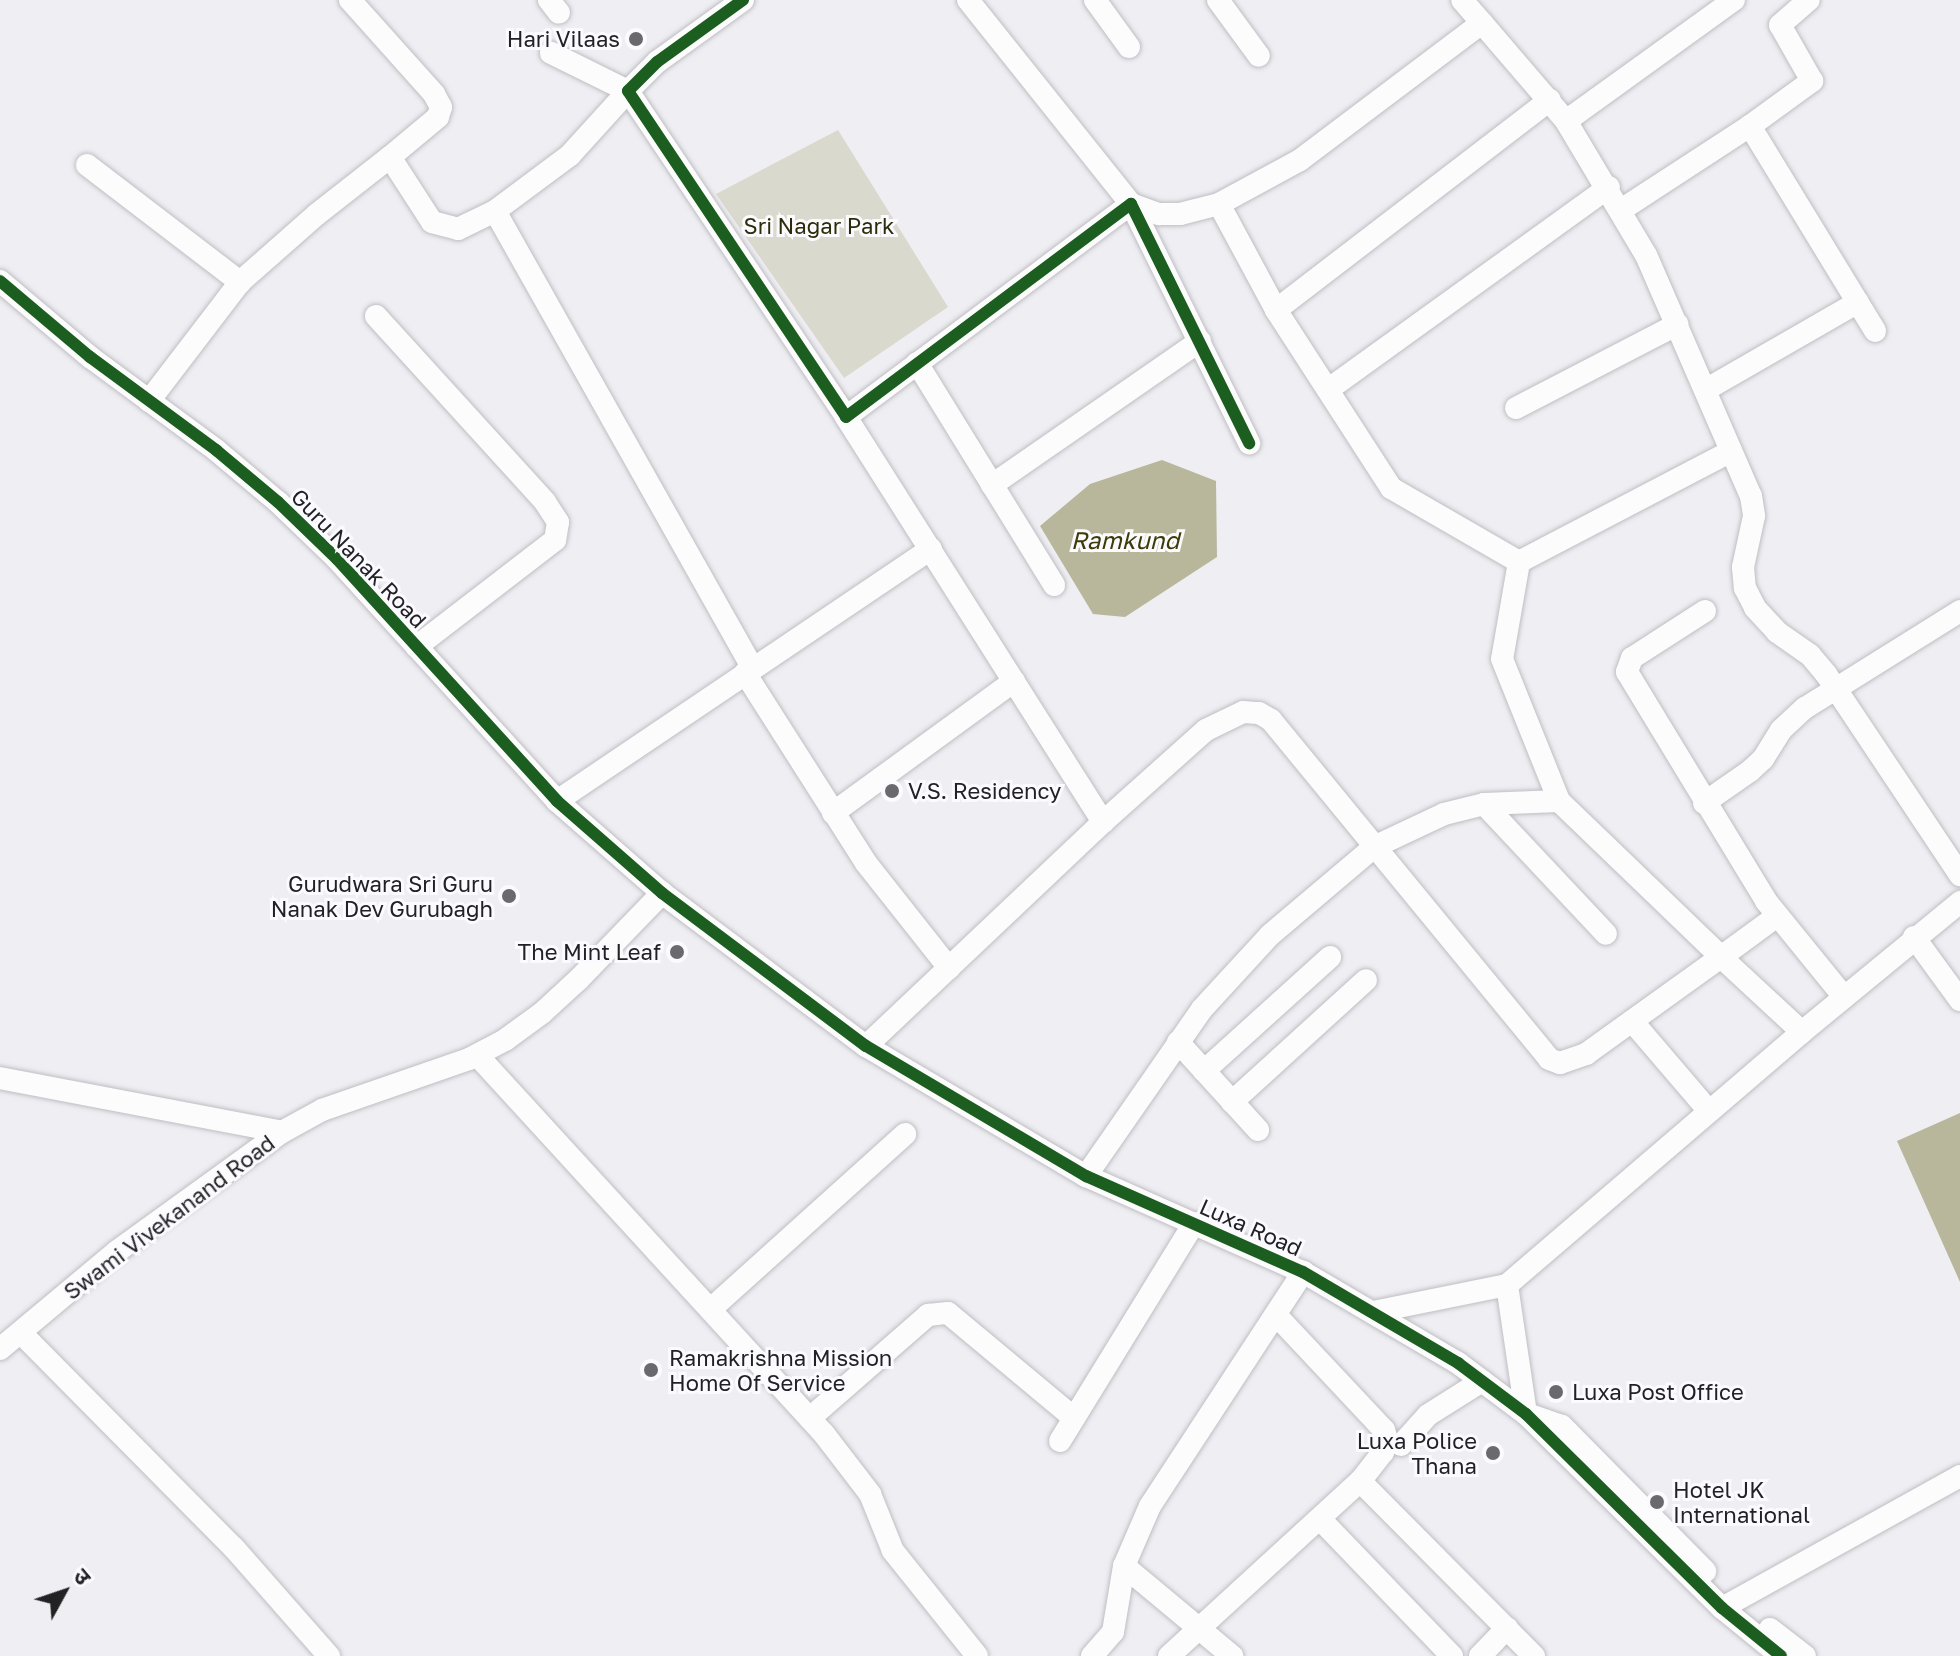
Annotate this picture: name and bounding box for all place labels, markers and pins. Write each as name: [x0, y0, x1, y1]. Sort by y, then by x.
place label: Hari Vilaas: [507, 26, 620, 52]
marker: Hari Vilaas: [627, 30, 645, 48]
place label: V.S. Residency: [908, 778, 1061, 804]
marker: V.S. Residency: [883, 782, 901, 800]
place label: Gurudwara Sri Guru Nanak Dev Gurubagh: [271, 870, 493, 922]
marker: Gurudwara Sri Guru Nanak Dev Gurubagh: [500, 887, 518, 905]
place label: The Mint Leaf: [518, 939, 661, 965]
marker: The Mint Leaf: [668, 943, 686, 961]
place label: Ramakrishna Mission Home Of Service: [669, 1344, 892, 1396]
marker: Ramakrishna Mission Home Of Service: [640, 1359, 662, 1381]
place label: Luxa Post Office: [1572, 1379, 1744, 1405]
marker: Luxa Post Office: [1547, 1383, 1565, 1401]
place label: Luxa Police Thana: [1357, 1427, 1477, 1478]
marker: Luxa Police Thana: [1484, 1444, 1502, 1462]
place label: Hotel JK International: [1673, 1476, 1810, 1528]
marker: Hotel JK International: [1648, 1493, 1666, 1511]

